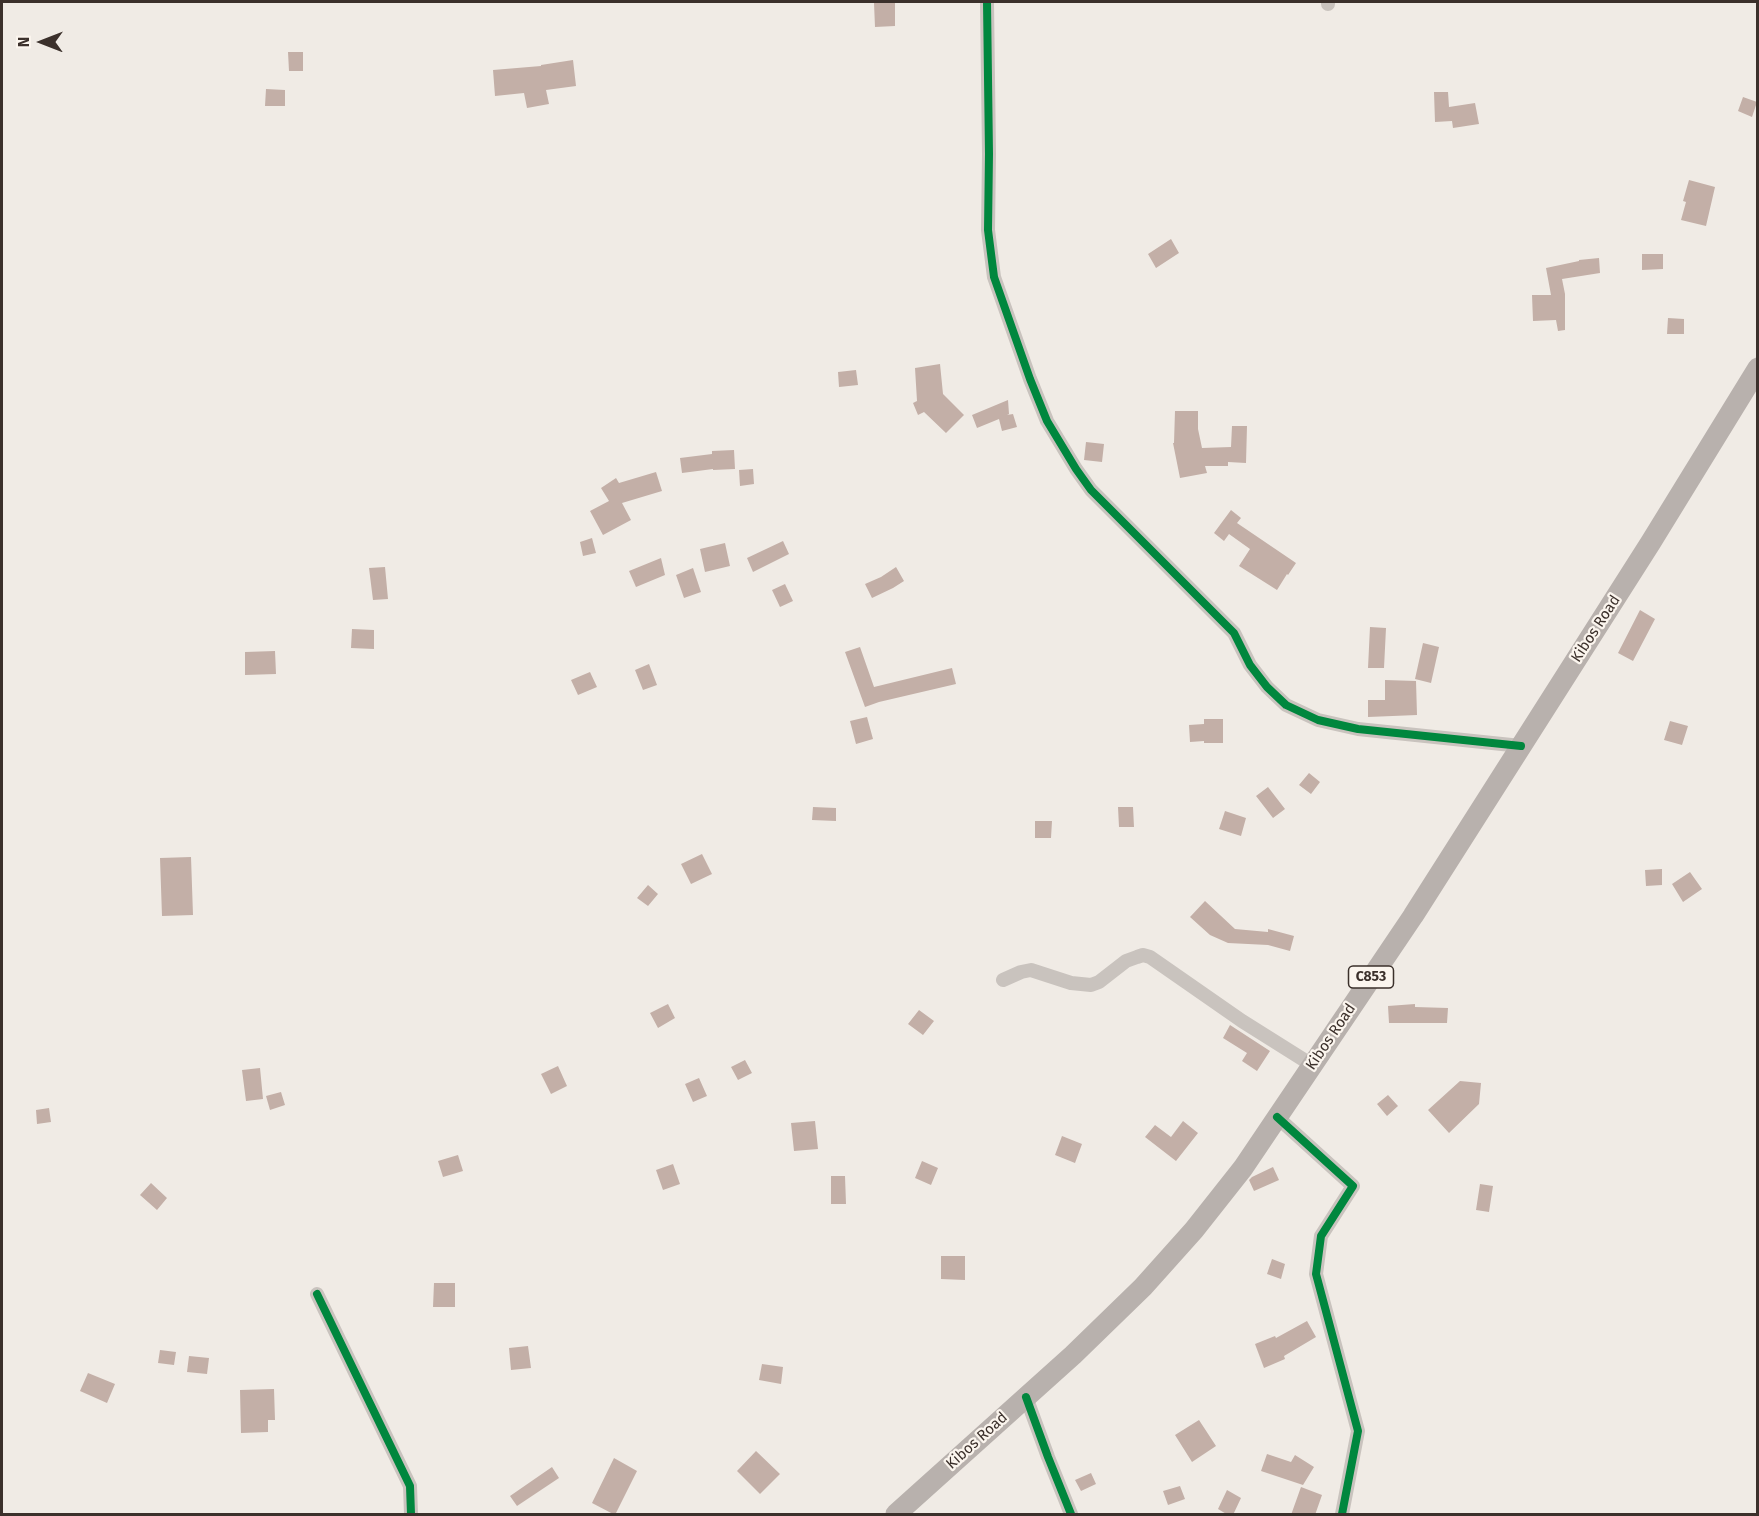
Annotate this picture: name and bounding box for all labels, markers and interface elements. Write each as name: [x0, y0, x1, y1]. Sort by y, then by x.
north arrow: [12, 12, 72, 72]
text: N: [14, 37, 33, 47]
street label: Kibos Road: [1568, 592, 1624, 666]
road number: C853: [1348, 966, 1394, 988]
street label: Kibos Road: [1302, 1000, 1360, 1074]
street label: Kibos Road: [943, 1409, 1011, 1473]

